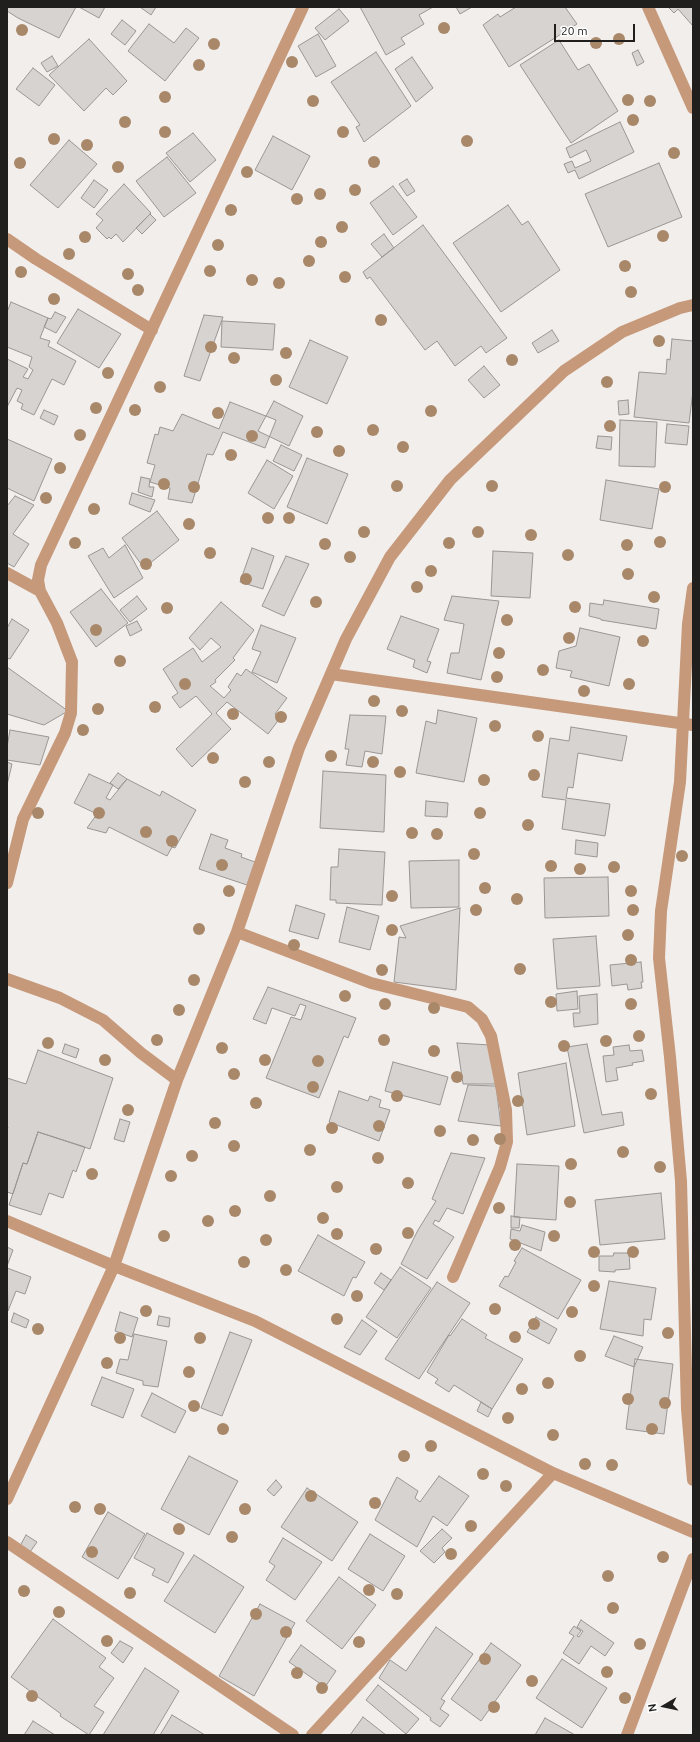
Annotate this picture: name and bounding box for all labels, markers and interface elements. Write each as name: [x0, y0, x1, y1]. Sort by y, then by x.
scale bar: [556, 16, 637, 42]
text: 20 m: [561, 24, 588, 37]
north arrow: [644, 1686, 684, 1726]
text: N: [646, 1703, 659, 1713]

